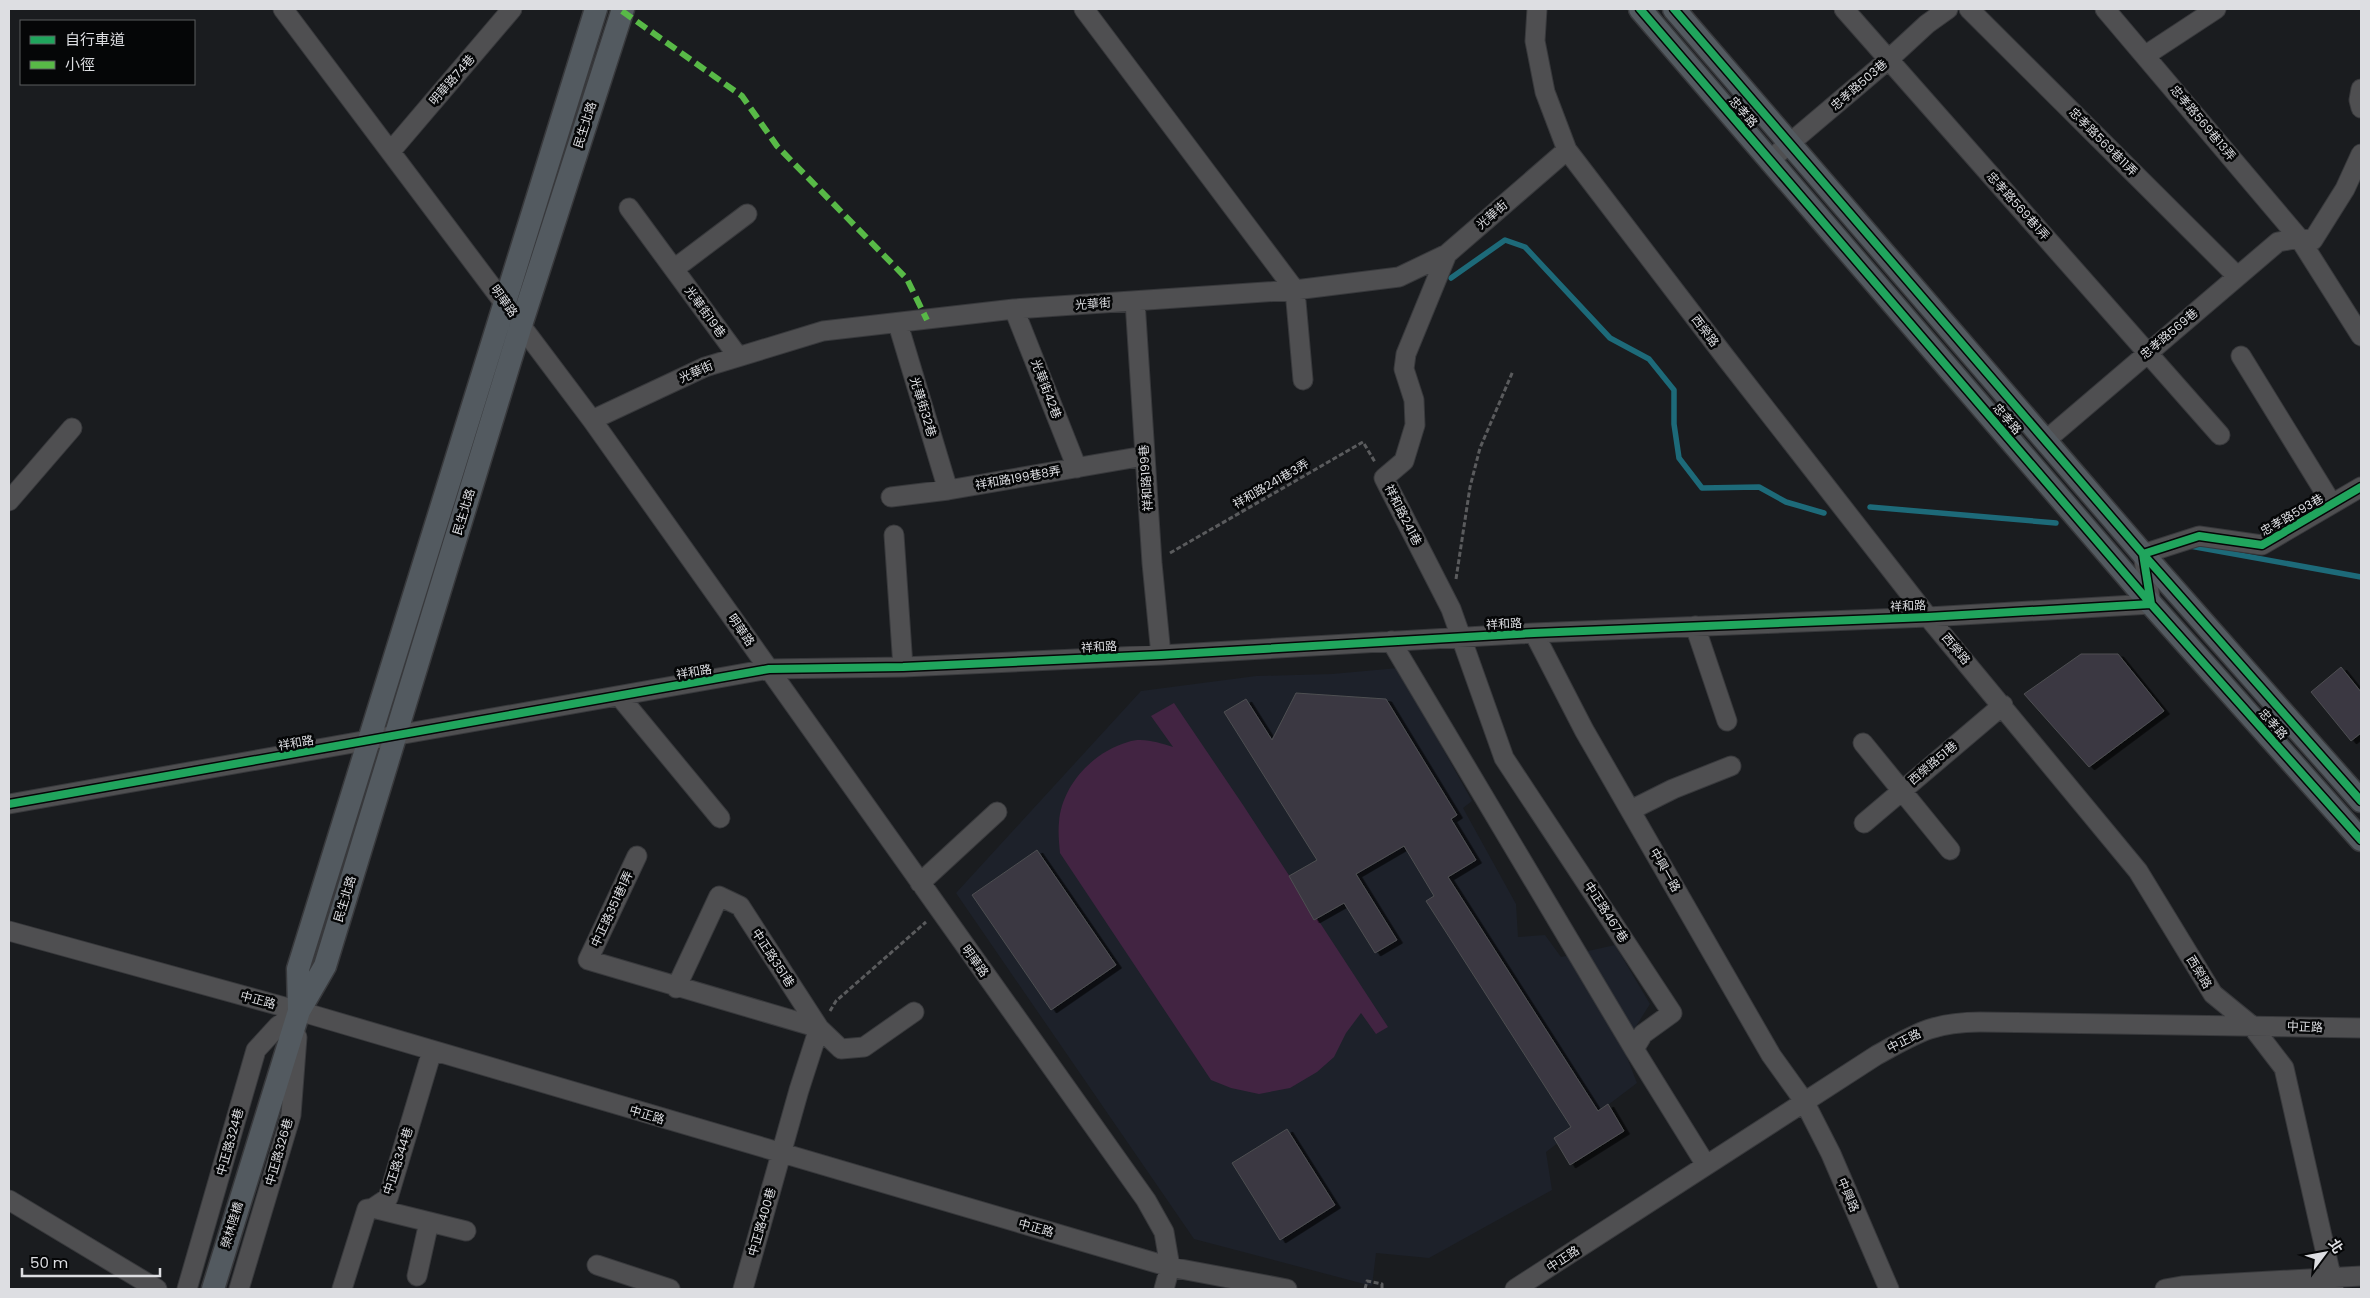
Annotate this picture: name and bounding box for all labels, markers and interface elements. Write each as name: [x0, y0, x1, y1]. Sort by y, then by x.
legend: [20, 20, 195, 85]
text: 自行車道: [65, 29, 125, 50]
street label: 明華路74巷: [425, 51, 478, 109]
text: 小徑: [65, 54, 95, 75]
street label: 忠孝路503巷: [1827, 55, 1891, 114]
street label: 忠孝路569巷13弄: [2167, 81, 2240, 164]
street label: 忠孝路: [1725, 93, 1762, 131]
street label: 民生北路: [569, 99, 600, 150]
street label: 忠孝路569巷11弄: [2065, 104, 2141, 180]
street label: 忠孝路569巷1弄: [1983, 168, 2054, 244]
street label: 光華街: [1473, 196, 1511, 233]
street label: 明華路: [487, 281, 522, 320]
street label: 光華街19巷: [681, 283, 730, 341]
street label: 光華街: [1074, 294, 1112, 313]
street label: 忠孝路569巷: [2136, 304, 2201, 363]
street label: 西榮路: [1688, 311, 1723, 350]
street label: 光華街: [676, 356, 716, 387]
street label: 光華街42巷: [1027, 357, 1066, 421]
street label: 光華街32巷: [906, 375, 941, 439]
street label: 忠孝路: [1989, 400, 2026, 438]
street label: 祥和路199巷: [1135, 444, 1156, 512]
street label: 祥和路241巷3弄: [1230, 455, 1312, 512]
street label: 祥和路199巷8弄: [974, 462, 1062, 493]
street label: 祥和路241巷: [1381, 481, 1426, 548]
street label: 民生北路: [448, 486, 479, 537]
street label: 忠孝路593巷: [2257, 490, 2326, 539]
street label: 祥和路: [1890, 596, 1926, 615]
street label: 明華路: [724, 610, 759, 649]
street label: 祥和路: [1486, 614, 1522, 633]
street label: 西榮路: [1938, 629, 1974, 668]
street label: 祥和路: [1081, 637, 1117, 656]
street label: 祥和路: [675, 660, 713, 683]
street label: 忠孝路: [2255, 705, 2292, 743]
street label: 祥和路: [277, 731, 315, 754]
street label: 西榮路51巷: [1904, 737, 1961, 788]
street label: 中興一路: [1646, 845, 1685, 895]
street label: 中正路351巷1弄: [586, 868, 637, 950]
street label: 民生北路: [329, 873, 360, 924]
street label: 中正路467巷: [1580, 878, 1633, 946]
street label: 中正路351巷: [748, 925, 799, 990]
street label: 明華路: [958, 941, 993, 980]
street label: 西榮路: [2183, 952, 2216, 992]
street label: 中正路: [239, 987, 278, 1012]
street label: 中正路: [2287, 1017, 2323, 1036]
street label: 中正路: [1884, 1025, 1924, 1056]
street label: 中正路: [627, 1101, 667, 1128]
street label: 中正路324巷: [212, 1106, 247, 1178]
street label: 中正路326巷: [261, 1116, 296, 1188]
street label: 中正路344巷: [379, 1125, 416, 1197]
street label: 中興路: [1834, 1175, 1863, 1215]
street label: 中正路400巷: [744, 1186, 779, 1258]
street label: 榮林陸橋: [216, 1199, 247, 1250]
street label: 中正路: [1016, 1214, 1056, 1241]
north arrow: [2300, 1228, 2350, 1278]
text: 北: [2324, 1235, 2348, 1257]
street label: 中正路: [1543, 1242, 1582, 1276]
scale bar: [22, 1246, 160, 1278]
text: 50 m: [30, 1252, 68, 1273]

